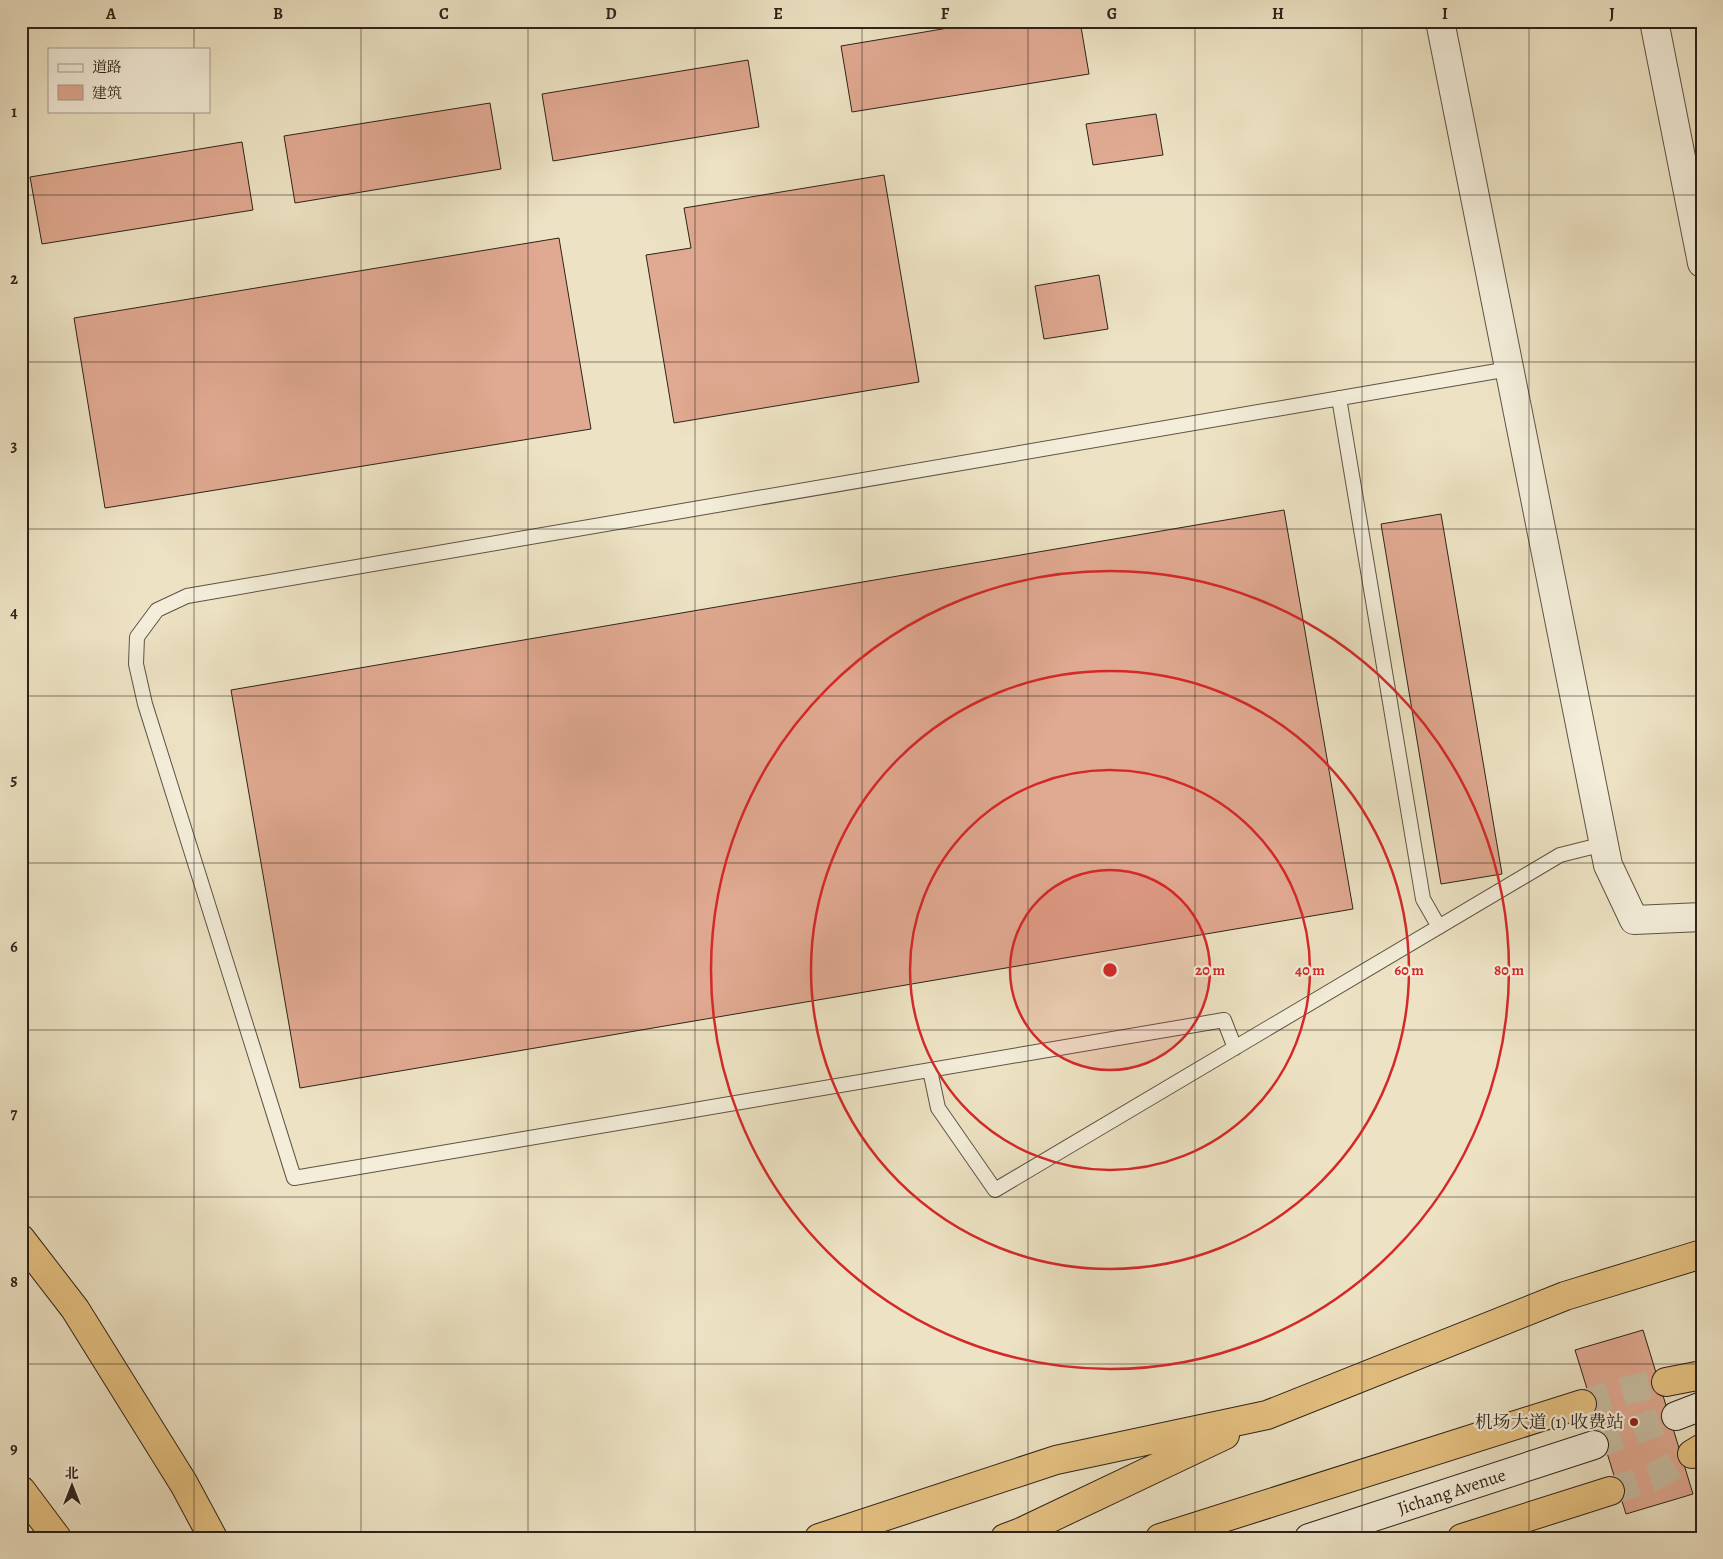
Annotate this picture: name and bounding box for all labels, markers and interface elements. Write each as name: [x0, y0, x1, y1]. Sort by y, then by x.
text: A: [105, 3, 117, 25]
text: B: [273, 3, 283, 25]
text: C: [439, 3, 449, 25]
text: D: [605, 3, 617, 25]
text: E: [773, 3, 783, 25]
text: F: [941, 3, 950, 25]
text: G: [1107, 3, 1117, 25]
text: H: [1272, 3, 1284, 25]
text: I: [1442, 3, 1448, 25]
text: J: [1609, 3, 1615, 25]
legend: [48, 48, 210, 112]
text: 道路: [92, 57, 122, 77]
text: 建筑: [92, 83, 122, 103]
text: 1: [11, 101, 17, 123]
text: 2: [10, 268, 18, 290]
text: 3: [11, 435, 18, 457]
text: 4: [10, 602, 18, 624]
text: 5: [11, 769, 18, 791]
text: 6: [10, 936, 18, 958]
text: 20 m: [1195, 960, 1225, 980]
text: 40 m: [1295, 960, 1325, 980]
text: 60 m: [1394, 960, 1424, 980]
text: 80 m: [1494, 960, 1524, 980]
centre of rings: [1101, 961, 1119, 979]
text: 7: [11, 1103, 18, 1125]
text: 8: [10, 1271, 18, 1293]
place label: 机场大道 (1) 收费站: [1475, 1410, 1624, 1434]
marker: 机场大道 (1) 收费站: [1628, 1416, 1640, 1428]
text: 9: [10, 1438, 18, 1460]
north arrow: [48, 1462, 98, 1512]
street label: Jichang Avenue: [1394, 1463, 1509, 1520]
text: 北: [65, 1464, 79, 1483]

